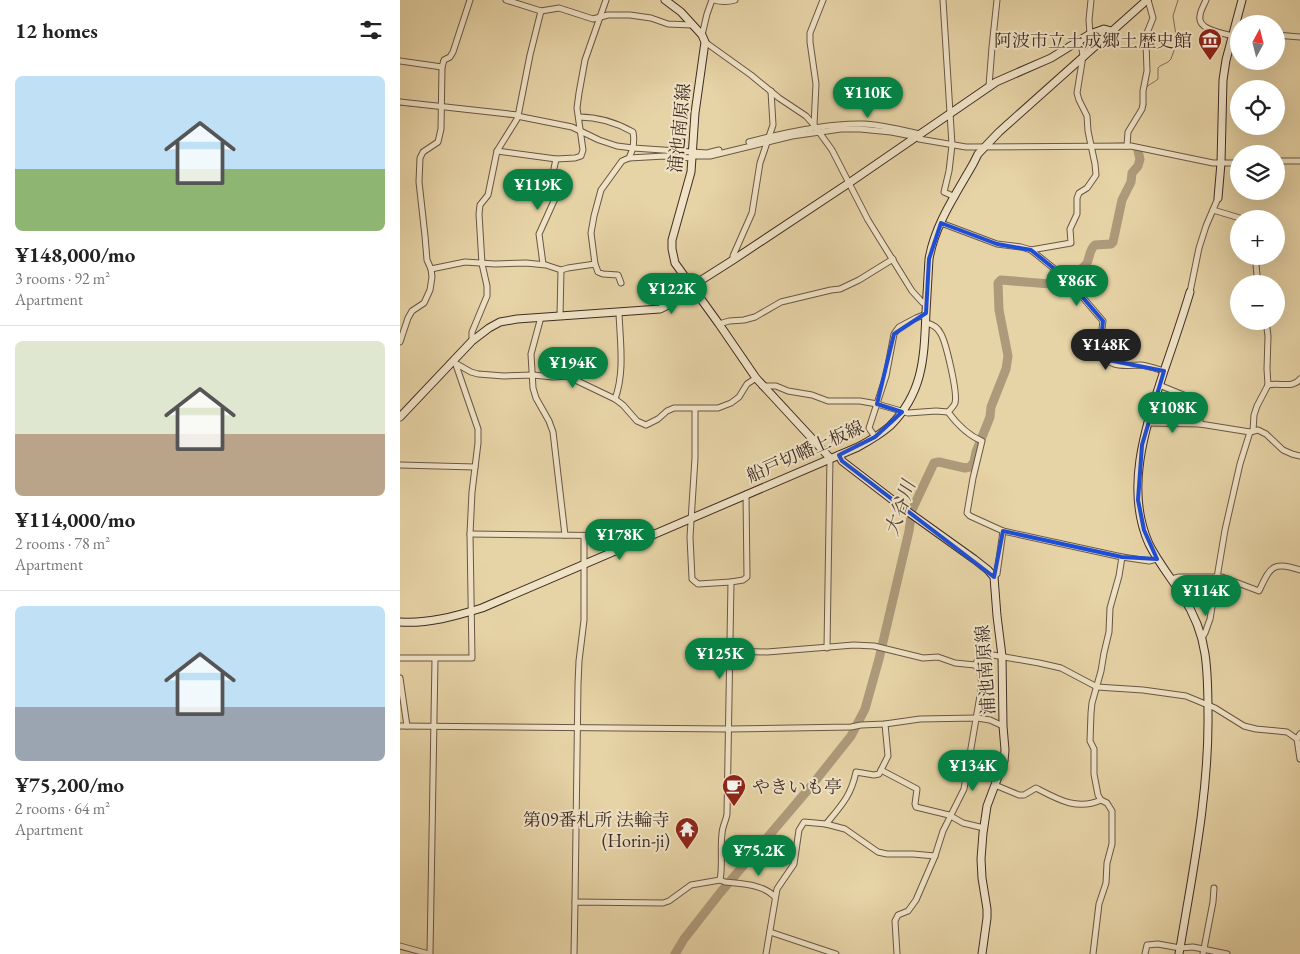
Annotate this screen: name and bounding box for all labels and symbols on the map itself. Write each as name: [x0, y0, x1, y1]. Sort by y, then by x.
north arrow: [1230, 15, 1285, 70]
museum icon: 阿波市立土成郷土歴史館: [1197, 27, 1223, 61]
place label: 阿波市立土成郷土歴史館: [994, 29, 1192, 52]
pin: ¥110K: [833, 76, 903, 119]
street label: 浦池南原線: [663, 82, 695, 174]
pin: ¥119K: [503, 168, 573, 211]
pin: ¥86K: [1047, 264, 1107, 307]
pin: ¥122K: [637, 272, 707, 315]
pin: ¥148K: [1071, 328, 1141, 371]
pin: ¥194K: [538, 346, 608, 389]
pin: ¥108K: [1138, 392, 1208, 434]
street label: 船戸切幡上板線: [743, 415, 867, 487]
water label: 大谷川: [879, 475, 922, 539]
pin: ¥178K: [585, 518, 655, 561]
pin: ¥114K: [1171, 574, 1241, 617]
street label: 浦池南原線: [970, 624, 1000, 716]
pin: ¥125K: [685, 638, 755, 680]
pin: ¥134K: [938, 750, 1008, 792]
cafe icon: やきいも亭: [721, 773, 747, 807]
place label: やきいも亭: [752, 775, 842, 798]
place label: 第09番札所 法輪寺 (Horin-ji): [523, 808, 670, 852]
temple icon: 第09番札所 法輪寺 (Horin-ji): [674, 816, 700, 850]
pin: ¥75.2K: [718, 834, 800, 877]

